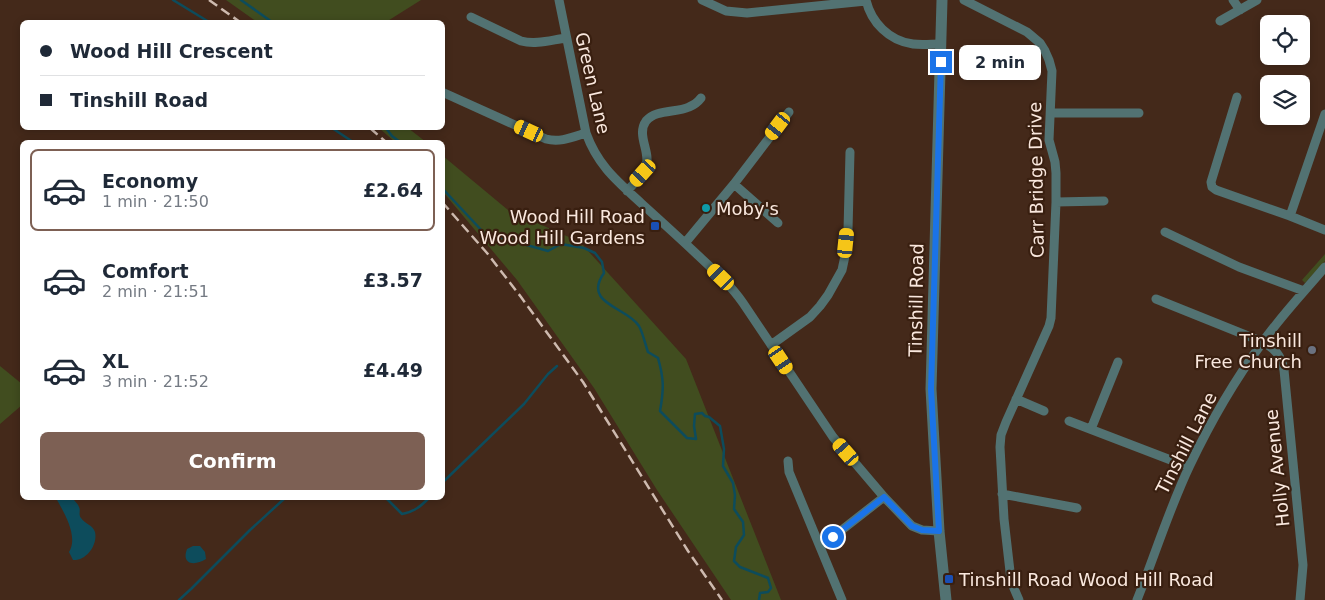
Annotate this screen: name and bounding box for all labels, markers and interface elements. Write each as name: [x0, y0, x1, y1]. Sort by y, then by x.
map controls: [1260, 15, 1310, 125]
button: locate: [1260, 15, 1310, 65]
street label: Green Lane: [571, 30, 615, 136]
text: Wood Hill Crescent: [70, 40, 273, 62]
callout: 2 min: [958, 44, 1041, 80]
route end: [930, 51, 952, 73]
text: 2 min: [975, 53, 1025, 72]
button: layers: [1260, 75, 1310, 125]
text: Tinshill Road: [70, 89, 208, 111]
street label: Carr Bridge Drive: [1024, 102, 1048, 258]
car: [762, 110, 793, 142]
car: [512, 118, 545, 144]
car: [627, 157, 658, 189]
icon: car: [42, 168, 87, 213]
text: Economy: [102, 170, 198, 192]
text: £2.64: [363, 179, 423, 201]
text: 1 min · 21:50: [102, 192, 209, 211]
place label: Moby's: [716, 198, 779, 219]
marker: Moby's: [700, 202, 712, 214]
place label: Wood Hill Road Wood Hill Gardens: [479, 206, 645, 248]
marker: Wood Hill Road Wood Hill Gardens: [649, 220, 661, 232]
car: [836, 227, 855, 259]
street label: Tinshill Road: [904, 243, 927, 358]
icon: car: [42, 258, 87, 303]
text: Comfort: [102, 260, 189, 282]
car: [704, 261, 737, 293]
text: £3.57: [363, 269, 423, 291]
text: 2 min · 21:51: [102, 282, 209, 301]
place label: Tinshill Free Church: [1194, 330, 1302, 372]
car: [766, 343, 795, 377]
marker: Tinshill Free Church: [1306, 344, 1318, 356]
icon: car: [42, 348, 87, 393]
text: XL: [102, 350, 129, 372]
text: £4.49: [363, 359, 423, 381]
text: 3 min · 21:52: [102, 372, 209, 391]
street label: Tinshill Lane: [1151, 388, 1221, 499]
street label: Holly Avenue: [1260, 408, 1294, 528]
button: Confirm: [40, 432, 425, 490]
car: [830, 436, 861, 468]
route start: [822, 526, 844, 548]
place label: Tinshill Road Wood Hill Road: [958, 569, 1214, 590]
marker: Tinshill Road Wood Hill Road: [943, 573, 955, 585]

